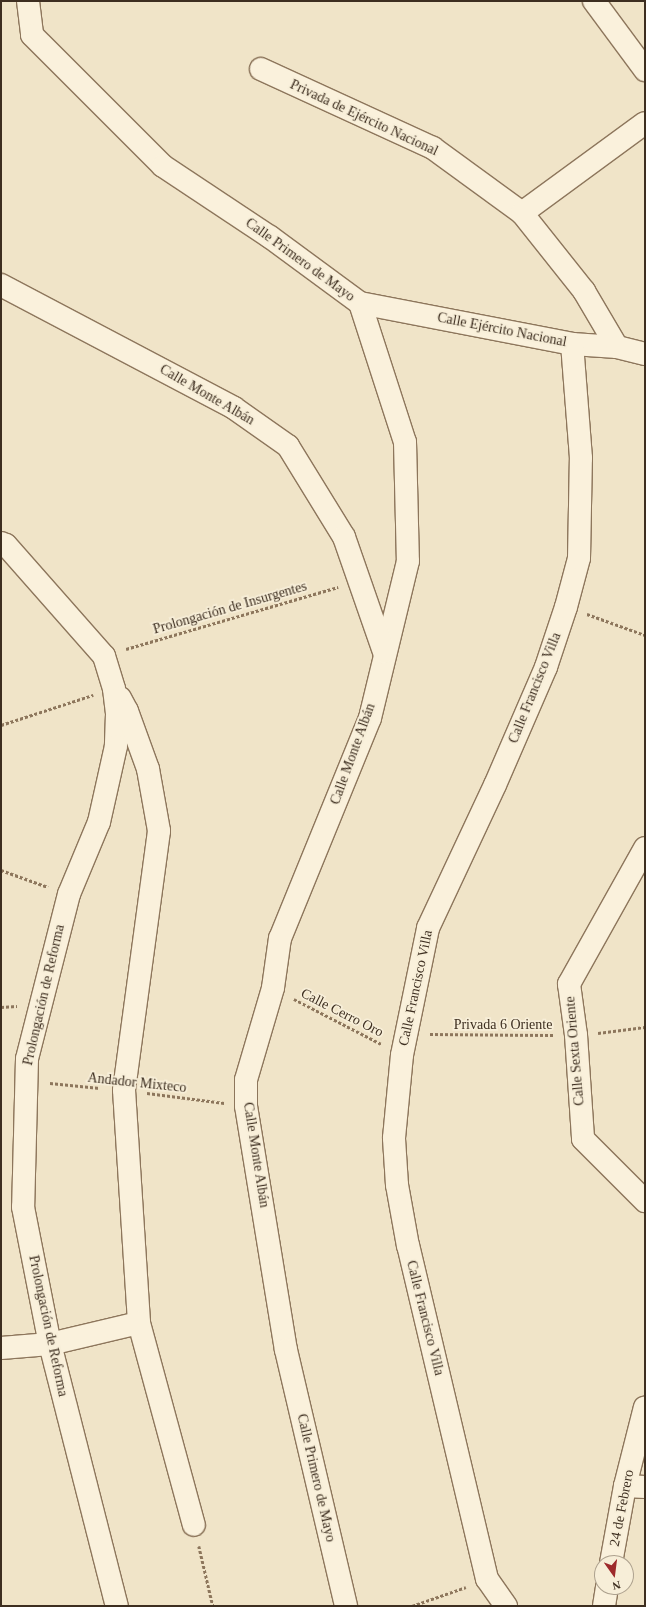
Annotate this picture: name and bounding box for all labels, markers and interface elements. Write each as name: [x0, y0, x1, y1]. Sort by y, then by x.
street label: Privada de Ejército Nacional: [287, 76, 441, 160]
street label: Calle Primero de Mayo: [242, 215, 358, 305]
street label: Calle Ejército Nacional: [436, 309, 568, 351]
street label: Calle Monte Albán: [156, 361, 258, 429]
street label: Prolongación de Insurgentes: [151, 578, 309, 638]
street label: Calle Francisco Villa: [505, 630, 565, 746]
street label: Calle Monte Albán: [327, 701, 379, 807]
street label: Prolongación de Reforma: [20, 923, 68, 1067]
street label: Calle Francisco Villa: [396, 928, 436, 1048]
street label: Calle Cerro Oro: [298, 985, 386, 1041]
street label: Calle Sexta Oriente: [562, 996, 588, 1106]
street label: Privada 6 Oriente: [454, 1017, 552, 1033]
street label: Andador Mixteco: [87, 1069, 187, 1097]
street label: Calle Monte Albán: [239, 1101, 273, 1209]
street label: Prolongación de Reforma: [25, 1254, 71, 1398]
street label: Calle Francisco Villa: [403, 1259, 447, 1377]
street label: Calle Primero de Mayo: [293, 1412, 339, 1544]
street label: 24 de Febrero: [606, 1468, 638, 1548]
north arrow: [594, 1555, 634, 1595]
text: N: [611, 1579, 622, 1592]

